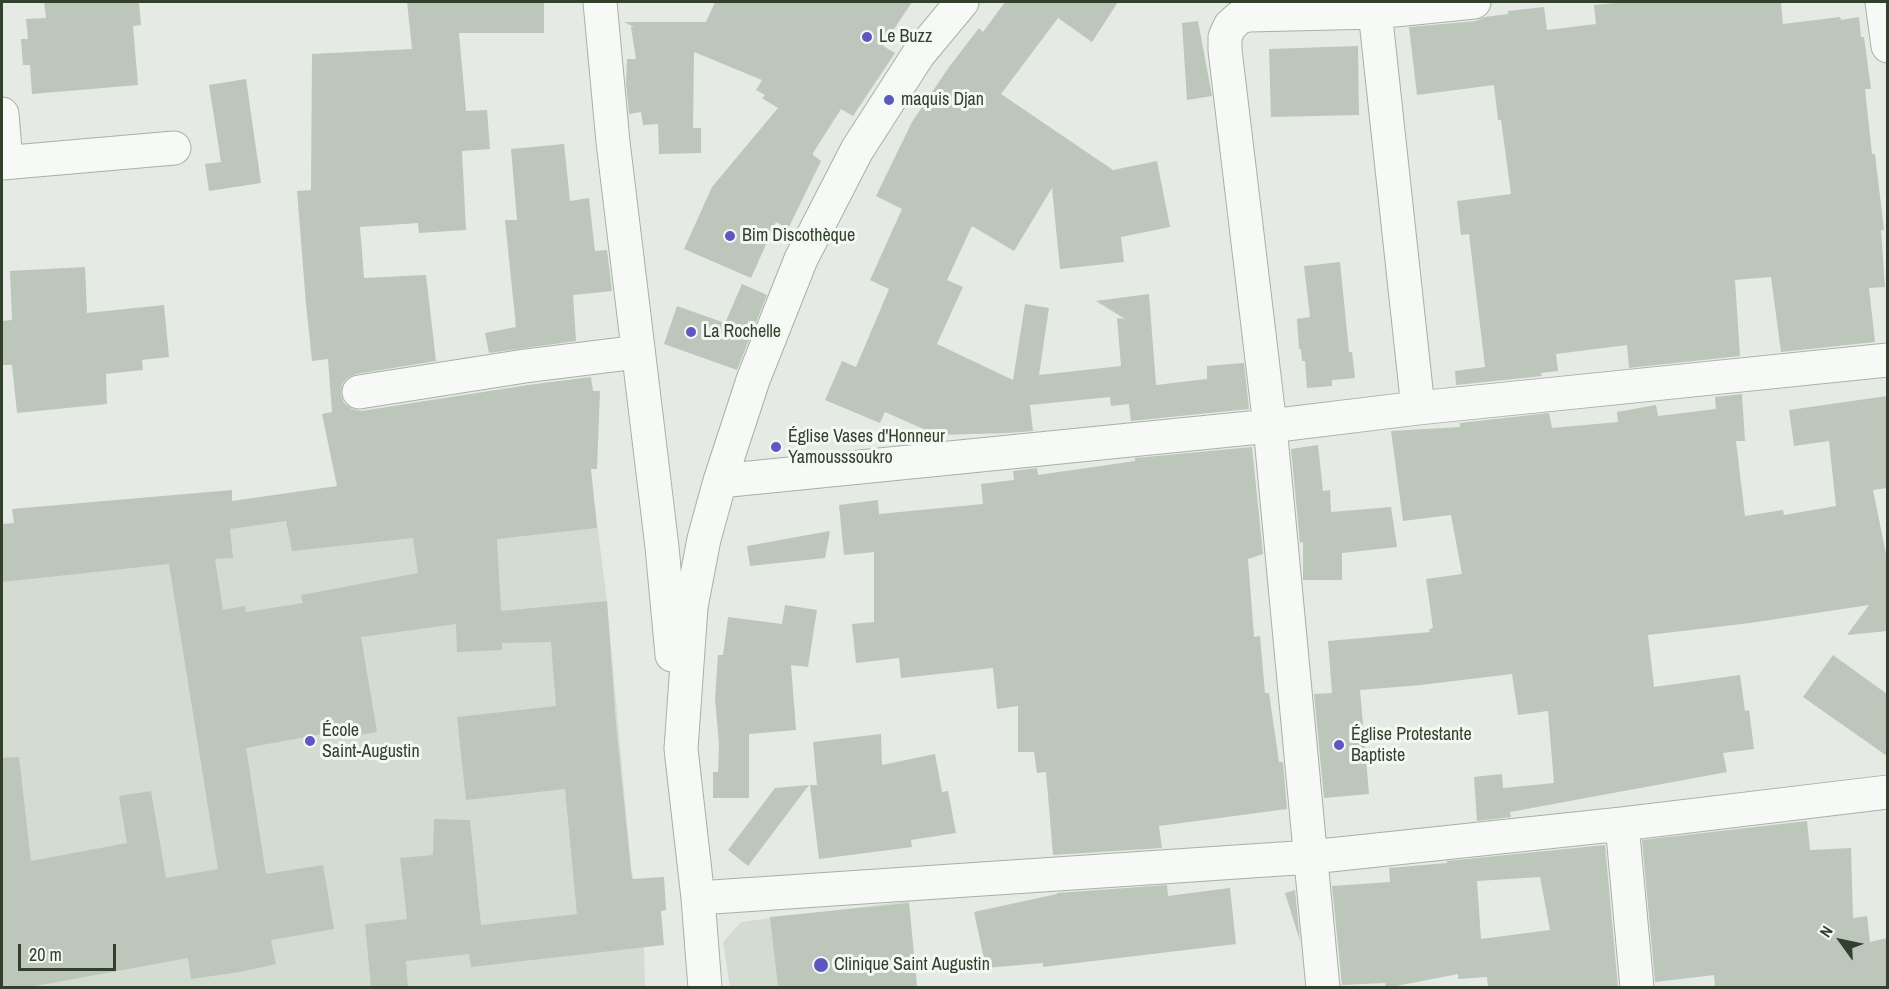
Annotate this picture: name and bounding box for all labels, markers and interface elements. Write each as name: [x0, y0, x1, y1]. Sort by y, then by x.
place label: Le Buzz: [879, 26, 932, 48]
marker: Le Buzz: [860, 30, 874, 44]
place label: maquis Djan: [901, 89, 984, 111]
marker: maquis Djan: [882, 93, 896, 107]
place label: Bim Discothèque: [742, 225, 855, 247]
marker: Bim Discothèque: [723, 229, 737, 243]
place label: La Rochelle: [703, 321, 781, 343]
marker: La Rochelle: [684, 325, 698, 339]
place label: Église Vases d'Honneur Yamousssoukro: [788, 426, 945, 468]
marker: Église Vases d'Honneur Yamousssoukro: [769, 440, 783, 454]
place label: École Saint-Augustin: [322, 720, 420, 762]
place label: Église Protestante Baptiste: [1351, 724, 1472, 766]
marker: École Saint-Augustin: [303, 734, 317, 748]
marker: Église Protestante Baptiste: [1332, 738, 1346, 752]
north arrow: [1811, 911, 1871, 971]
text: N: [1814, 921, 1838, 941]
scale bar: [21, 932, 118, 970]
text: 20 m: [29, 942, 62, 967]
place label: Clinique Saint Augustin: [834, 954, 990, 976]
marker: Clinique Saint Augustin: [812, 956, 830, 974]

